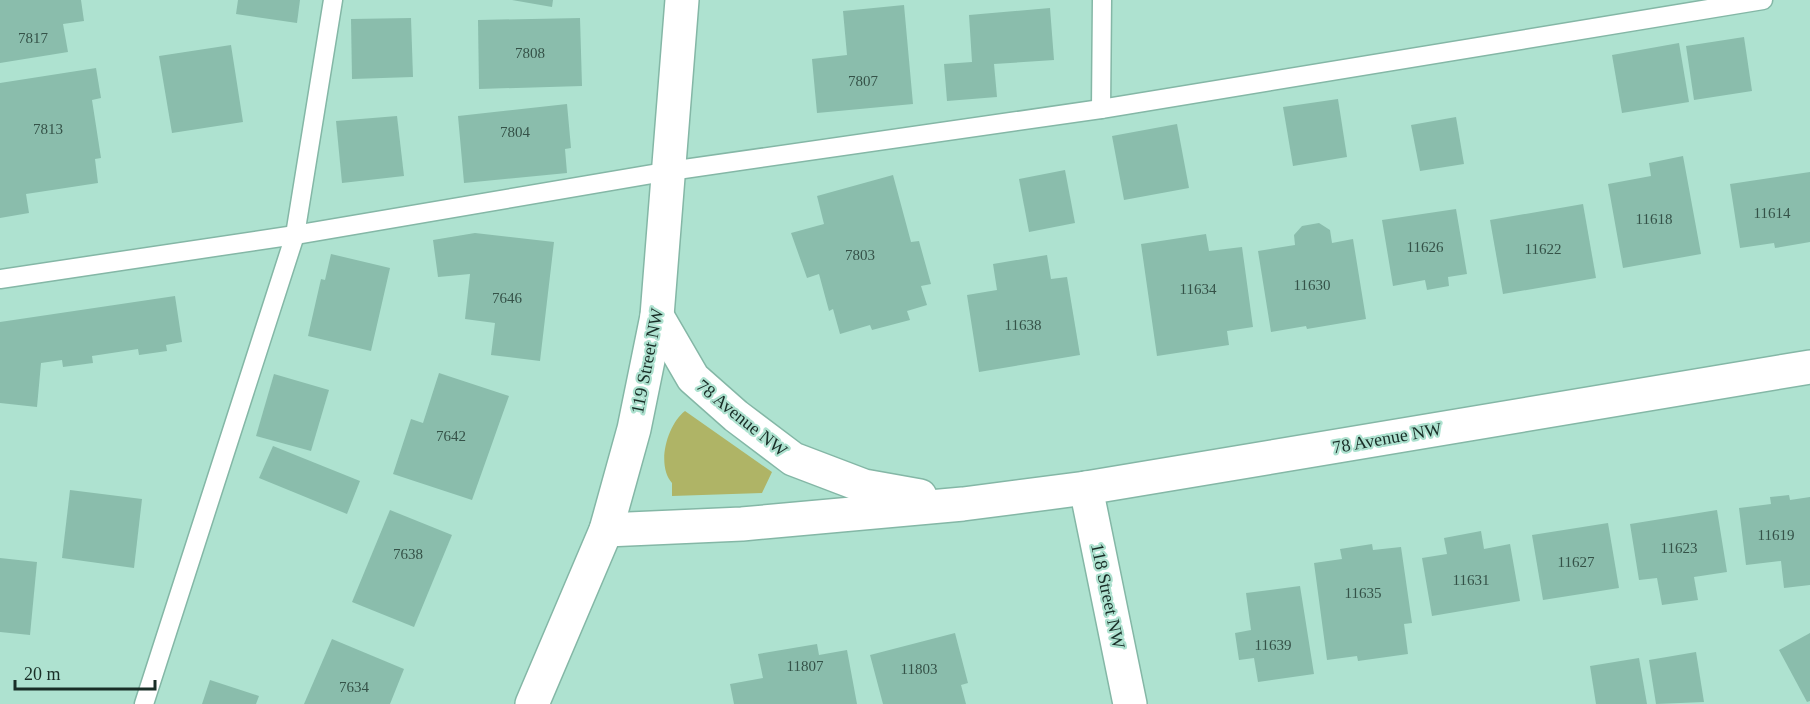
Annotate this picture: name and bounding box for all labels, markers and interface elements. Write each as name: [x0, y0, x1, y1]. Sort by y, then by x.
house number: 7817: [18, 30, 49, 46]
house number: 7808: [515, 45, 545, 61]
house number: 7807: [848, 73, 879, 89]
house number: 7813: [33, 121, 63, 137]
house number: 7804: [500, 124, 531, 140]
house number: 11614: [1754, 205, 1791, 221]
house number: 11618: [1636, 211, 1672, 227]
house number: 11626: [1407, 239, 1444, 255]
house number: 11622: [1525, 241, 1561, 257]
house number: 7803: [845, 247, 875, 263]
house number: 11630: [1294, 277, 1330, 293]
house number: 11634: [1180, 281, 1217, 297]
house number: 7646: [492, 290, 523, 306]
street label: 119 Street NW: [627, 306, 667, 416]
house number: 11638: [1005, 317, 1041, 333]
street label: 78 Avenue NW: [693, 375, 791, 461]
street label: 78 Avenue NW: [1331, 419, 1443, 457]
house number: 7642: [436, 428, 466, 444]
house number: 11619: [1758, 527, 1794, 543]
house number: 11623: [1661, 540, 1697, 556]
street label: 118 Street NW: [1087, 541, 1129, 651]
house number: 7638: [393, 546, 423, 562]
house number: 11627: [1558, 554, 1595, 570]
house number: 11631: [1453, 572, 1489, 588]
house number: 11635: [1345, 585, 1381, 601]
house number: 11639: [1255, 637, 1291, 653]
scale bar: [15, 653, 154, 691]
house number: 11807: [787, 658, 824, 674]
house number: 11803: [901, 661, 937, 677]
text: 20 m: [24, 664, 61, 684]
house number: 7634: [339, 679, 370, 695]

